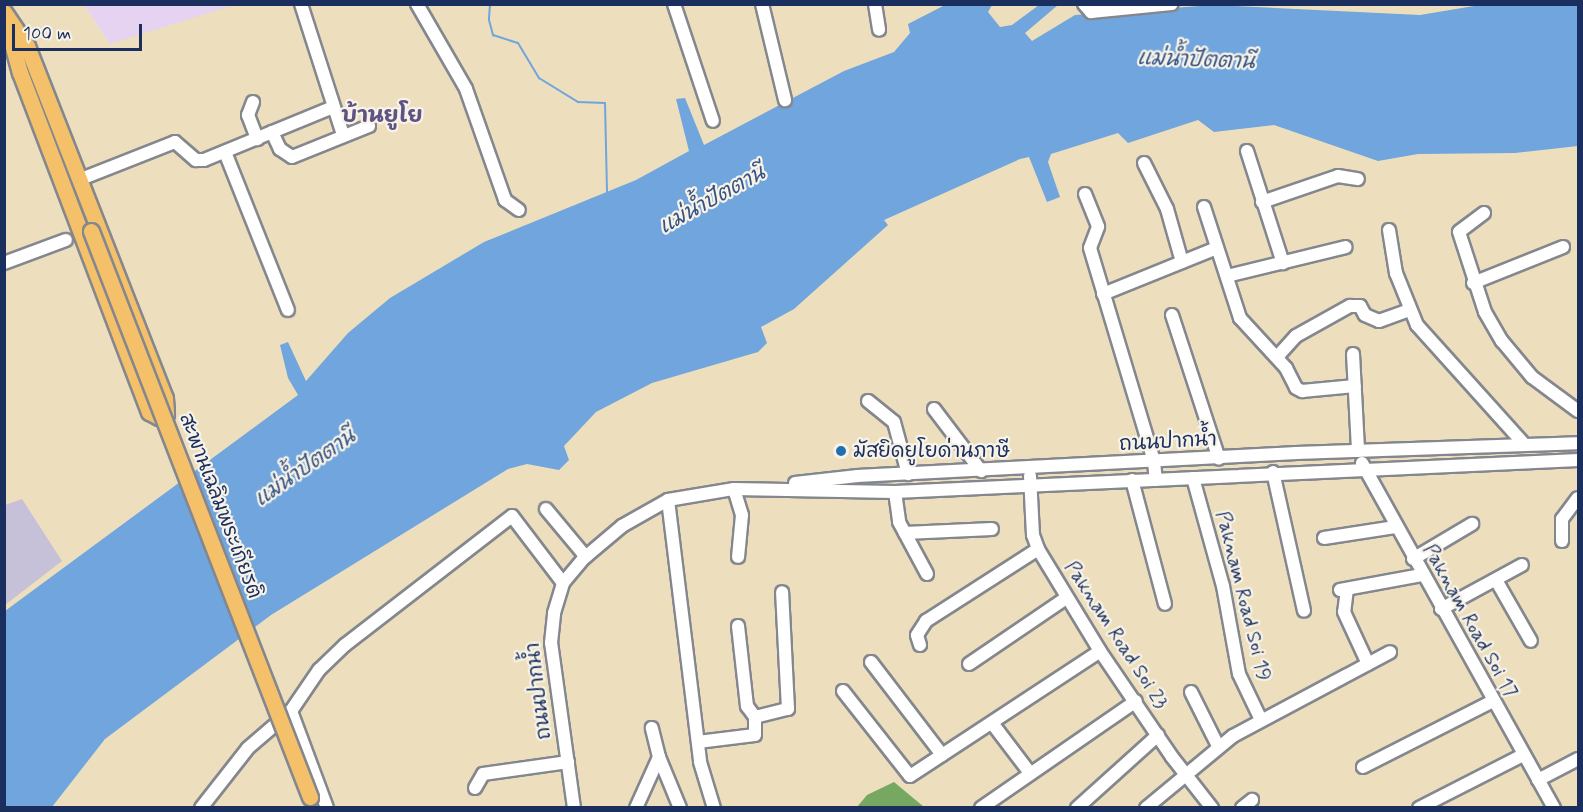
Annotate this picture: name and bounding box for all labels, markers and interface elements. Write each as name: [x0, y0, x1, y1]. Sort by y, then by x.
scale bar: [15, 12, 146, 50]
text: 100 m: [23, 22, 71, 46]
water label: แม่น้ำปัตตานี: [1137, 45, 1255, 75]
district label: บ้านยูโย: [341, 104, 423, 130]
water label: แม่น้ำปัตตานี: [654, 160, 770, 240]
street label: สะพานเฉลิมพระเกียรติ: [174, 410, 266, 602]
water label: แม่น้ำปัตตานี: [250, 424, 360, 512]
street label: ถนนปากน้ำ: [1119, 427, 1217, 457]
place label: มัสยิดยูโยด่านภาษี: [853, 439, 1009, 463]
marker: มัสยิดยูโยด่านภาษี: [834, 444, 848, 458]
street label: Paknam Road Soi 19: [1210, 508, 1276, 684]
street label: Paknam Road Soi 17: [1418, 539, 1522, 703]
street label: Paknam Road Soi 23: [1059, 556, 1173, 714]
street label: ถนนปากน้ำ: [521, 641, 557, 741]

